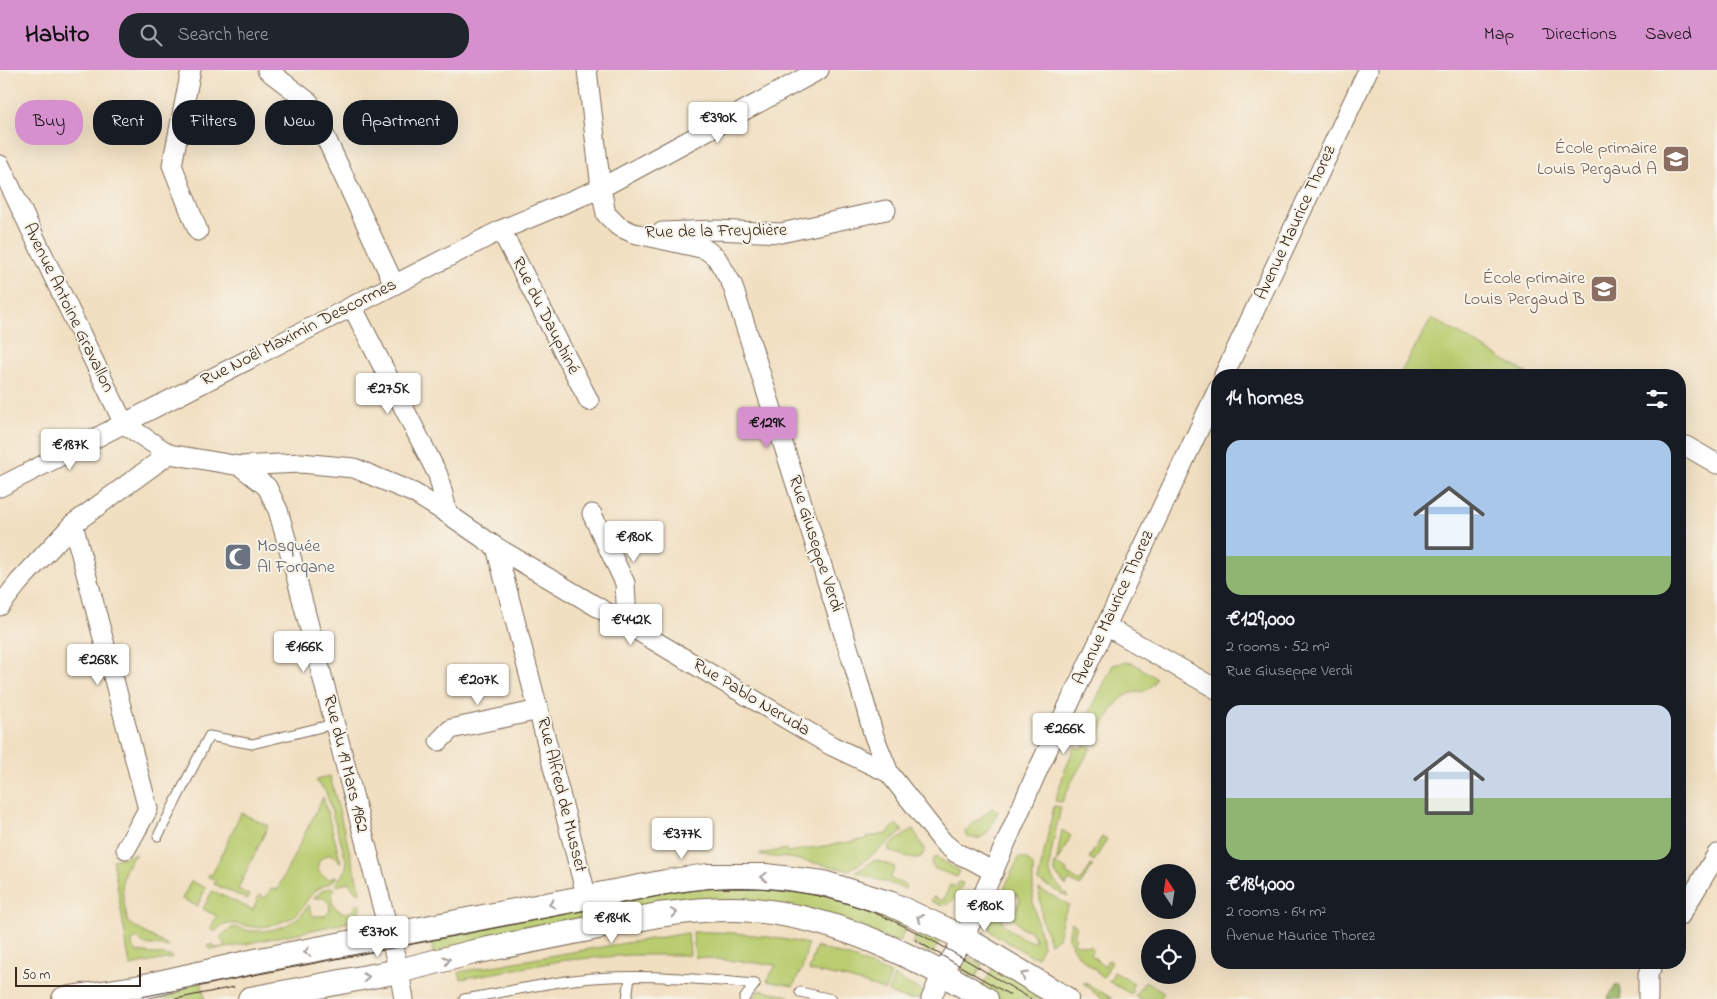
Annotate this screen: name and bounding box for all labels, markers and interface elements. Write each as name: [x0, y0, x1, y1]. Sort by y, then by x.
search box: [119, 13, 469, 58]
text: Habito: [25, 18, 89, 53]
icon: search: [137, 21, 165, 49]
text: Search here: [177, 22, 268, 49]
text: Map: [1484, 22, 1514, 48]
text: Directions: [1542, 22, 1617, 48]
text: Saved: [1645, 22, 1692, 48]
chip: Buy: [15, 100, 83, 145]
chip: Rent: [93, 100, 162, 145]
chip: Filters: [172, 100, 255, 145]
chip: New: [265, 100, 333, 145]
chip: Apartment: [343, 100, 458, 145]
pin: €390K: [683, 102, 753, 144]
text: €390K: [699, 106, 737, 130]
place label: École primaire Louis Pergaud A: [1537, 136, 1658, 184]
street label: Avenue Maurice Thorez: [1249, 141, 1343, 305]
school or university icon: École primaire Louis Pergaud A: [1661, 144, 1691, 174]
street label: Rue de la Freydière: [645, 218, 788, 246]
street label: Avenue Antoine Gravallon: [16, 219, 120, 397]
street label: Rue du Dauphiné: [504, 253, 586, 380]
place label: École primaire Louis Pergaud B: [1464, 266, 1586, 314]
street label: Rue Noël Maximin Descormes: [196, 272, 402, 394]
school or university icon: École primaire Louis Pergaud B: [1589, 274, 1619, 304]
pin: €275K: [353, 372, 423, 415]
text: €275K: [367, 377, 409, 401]
text: 14 homes: [1226, 384, 1304, 414]
icon: filters: [1643, 385, 1671, 413]
pin: €129K: [732, 406, 802, 449]
text: €129K: [749, 411, 785, 435]
pin: €187K: [35, 428, 105, 471]
text: €187K: [52, 433, 88, 457]
street label: Rue Giuseppe Verdi: [781, 472, 849, 616]
icon: home: [1404, 473, 1494, 563]
pin: €180K: [599, 520, 669, 563]
text: €180K: [616, 525, 652, 549]
street label: Avenue Maurice Thorez: [1067, 526, 1161, 690]
place label: Mosquée Al Forqane: [257, 534, 336, 581]
mosque icon: Mosquée Al Forqane: [223, 542, 253, 572]
pin: €442K: [596, 604, 666, 646]
text: €129,000: [1226, 605, 1295, 635]
text: €442K: [611, 608, 651, 632]
pin: €166K: [269, 630, 339, 673]
text: €166K: [285, 635, 323, 659]
text: 2 rooms · 52 m²: [1226, 635, 1330, 659]
pin: €268K: [63, 644, 133, 686]
text: €268K: [78, 648, 118, 672]
street label: Rue Pablo Neruda: [687, 652, 815, 744]
text: Rue Giuseppe Verdi: [1226, 659, 1353, 683]
pin: €207K: [443, 664, 513, 706]
text: €207K: [458, 668, 498, 692]
street label: Rue du 19 Mars 1962: [315, 692, 375, 836]
pin: €266K: [1029, 712, 1099, 755]
street label: Rue Alfred de Musset: [529, 715, 593, 875]
text: €266K: [1044, 717, 1084, 741]
icon: home: [1404, 738, 1494, 828]
pin: €377K: [647, 818, 717, 860]
text: €377K: [663, 822, 701, 846]
north arrow: [1141, 864, 1196, 919]
map controls: [1141, 864, 1196, 984]
text: €184,000: [1226, 870, 1295, 900]
one-way arrow: [760, 871, 768, 882]
pin: €180K: [950, 890, 1020, 932]
text: €180K: [967, 894, 1003, 918]
one-way arrow: [547, 899, 556, 909]
text: 2 rooms · 64 m²: [1226, 900, 1326, 924]
pin: €184K: [577, 902, 647, 944]
text: €184K: [594, 906, 630, 930]
one-way arrow: [670, 908, 679, 918]
one-way arrow: [916, 913, 925, 924]
pin: €370K: [343, 916, 413, 958]
text: €370K: [358, 920, 398, 944]
text: Avenue Maurice Thorez: [1226, 924, 1375, 948]
button: locate: [1141, 929, 1196, 984]
one-way arrow: [302, 946, 311, 956]
one-way arrow: [442, 955, 450, 965]
scale bar: [15, 964, 141, 987]
text: 50 m: [22, 965, 50, 986]
one-way arrow: [1020, 971, 1029, 981]
one-way arrow: [362, 973, 371, 983]

